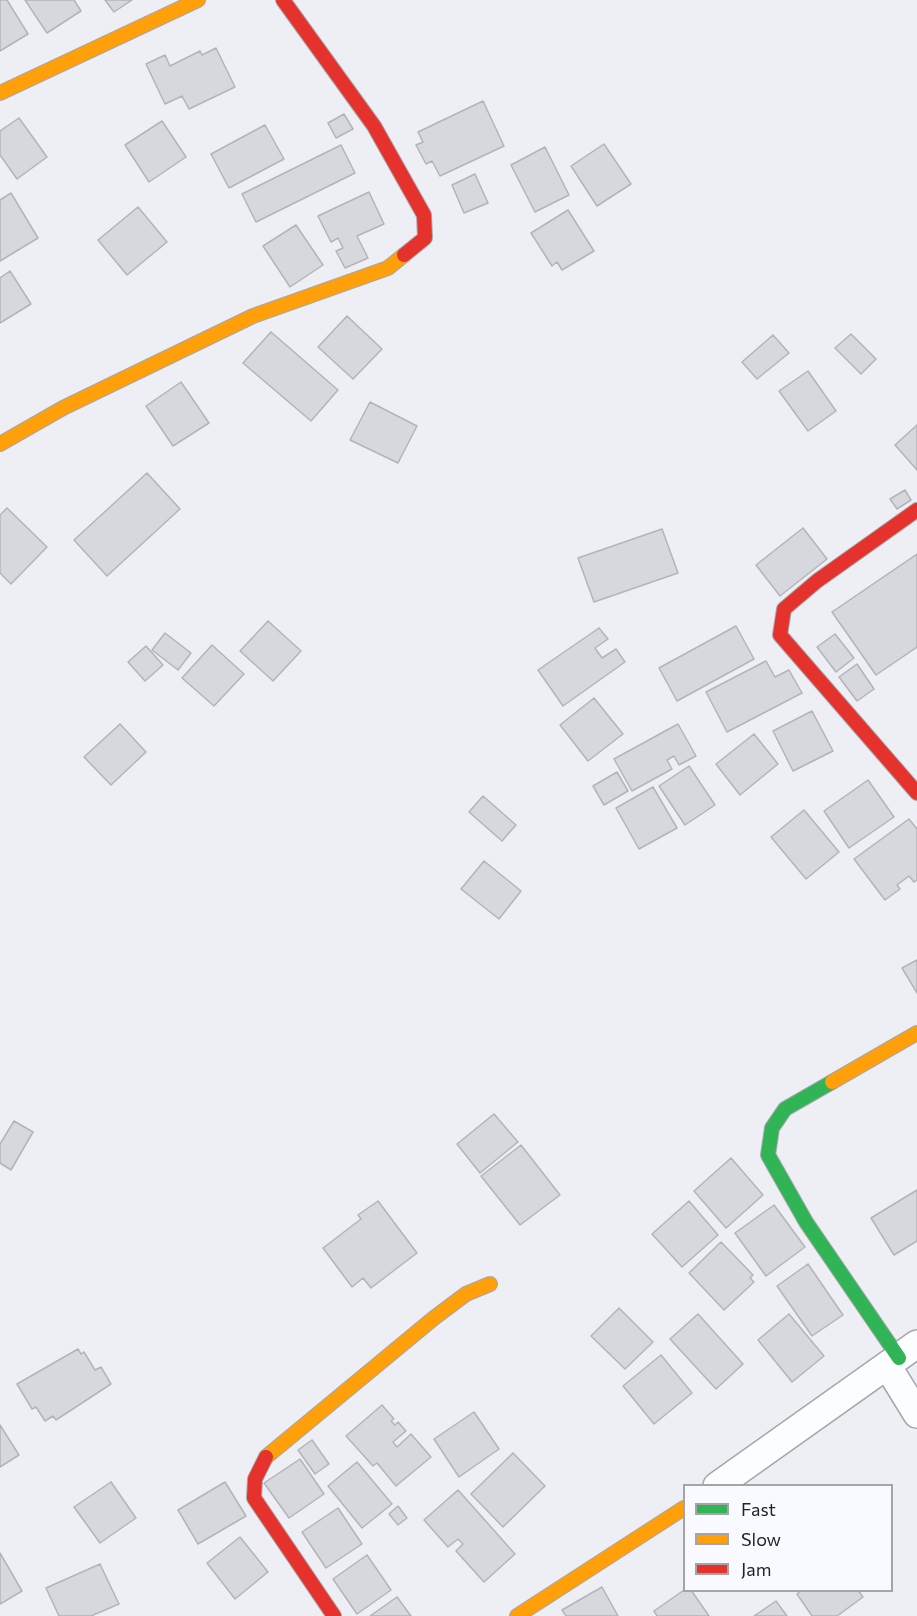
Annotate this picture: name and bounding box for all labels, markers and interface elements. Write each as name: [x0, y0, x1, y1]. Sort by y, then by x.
legend: [683, 1484, 893, 1592]
text: Fast: [741, 1498, 776, 1520]
text: Slow: [741, 1528, 781, 1550]
text: Jam: [741, 1558, 771, 1580]

